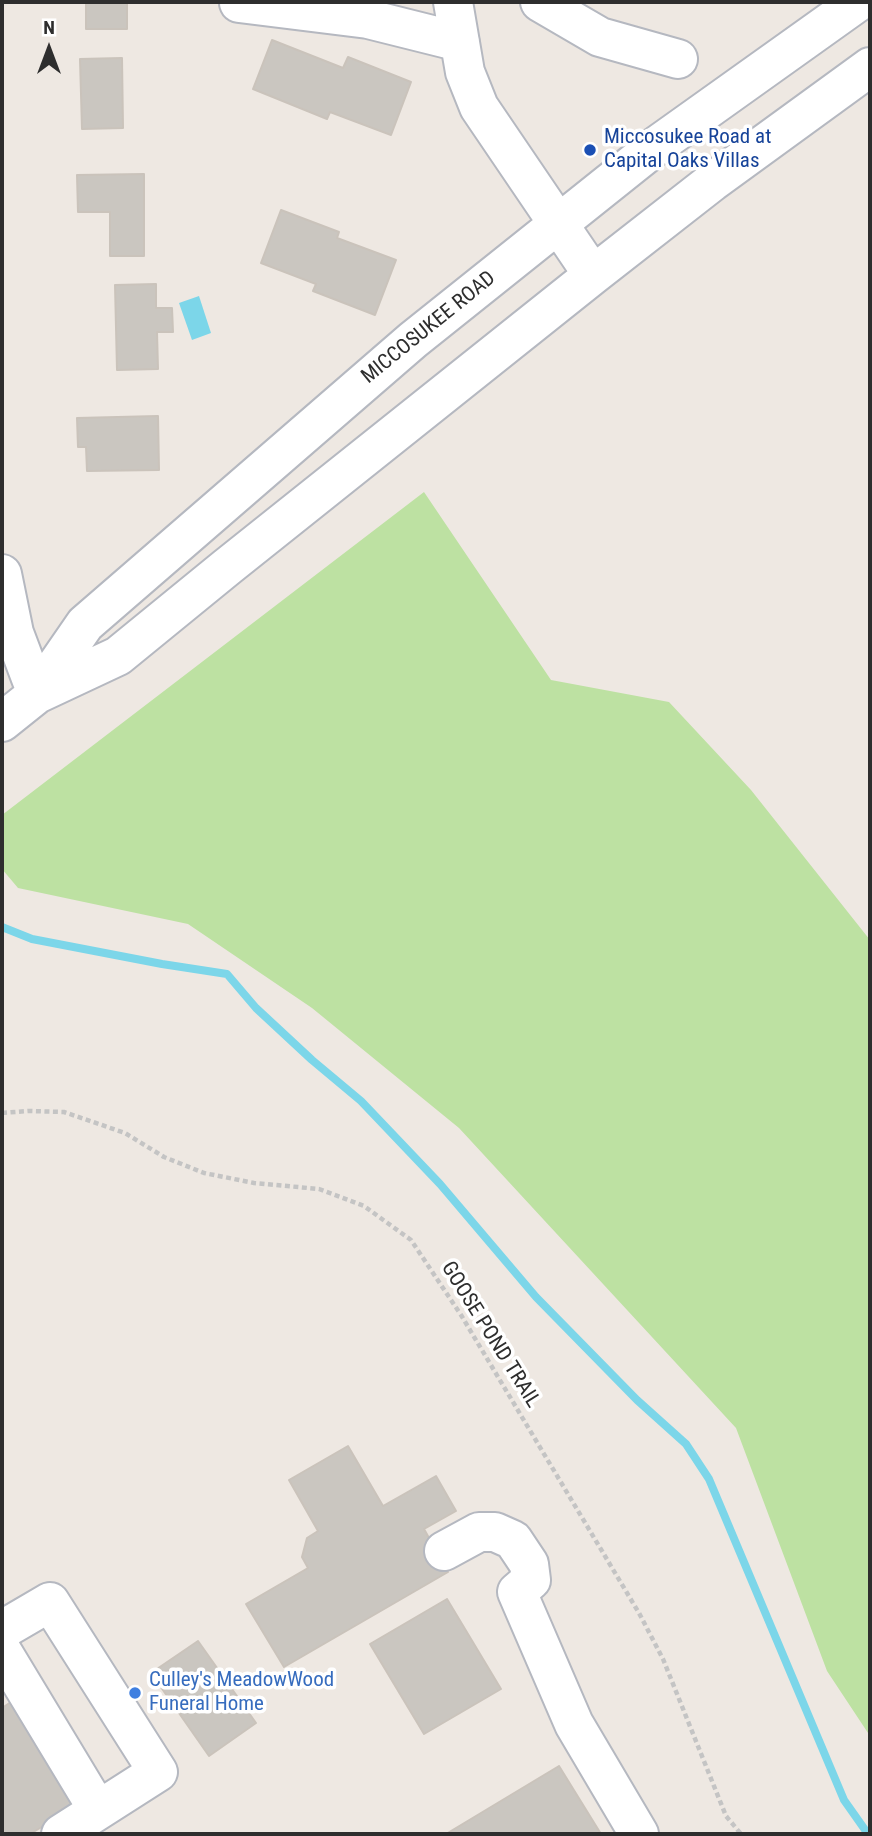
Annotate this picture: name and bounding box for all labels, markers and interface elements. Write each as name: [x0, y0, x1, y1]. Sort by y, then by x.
north arrow: [14, 14, 84, 84]
text: N: [43, 16, 55, 39]
place label: Miccosukee Road at Capital Oaks Villas: [604, 125, 771, 175]
marker: Miccosukee Road at Capital Oaks Villas: [582, 142, 598, 158]
street label: MICCOSUKEE ROAD: [357, 266, 501, 390]
street label: GOOSE POND TRAIL: [435, 1257, 545, 1413]
place label: Culley's MeadowWood Funeral Home: [149, 1668, 334, 1718]
marker: Culley's MeadowWood Funeral Home: [127, 1685, 143, 1701]

